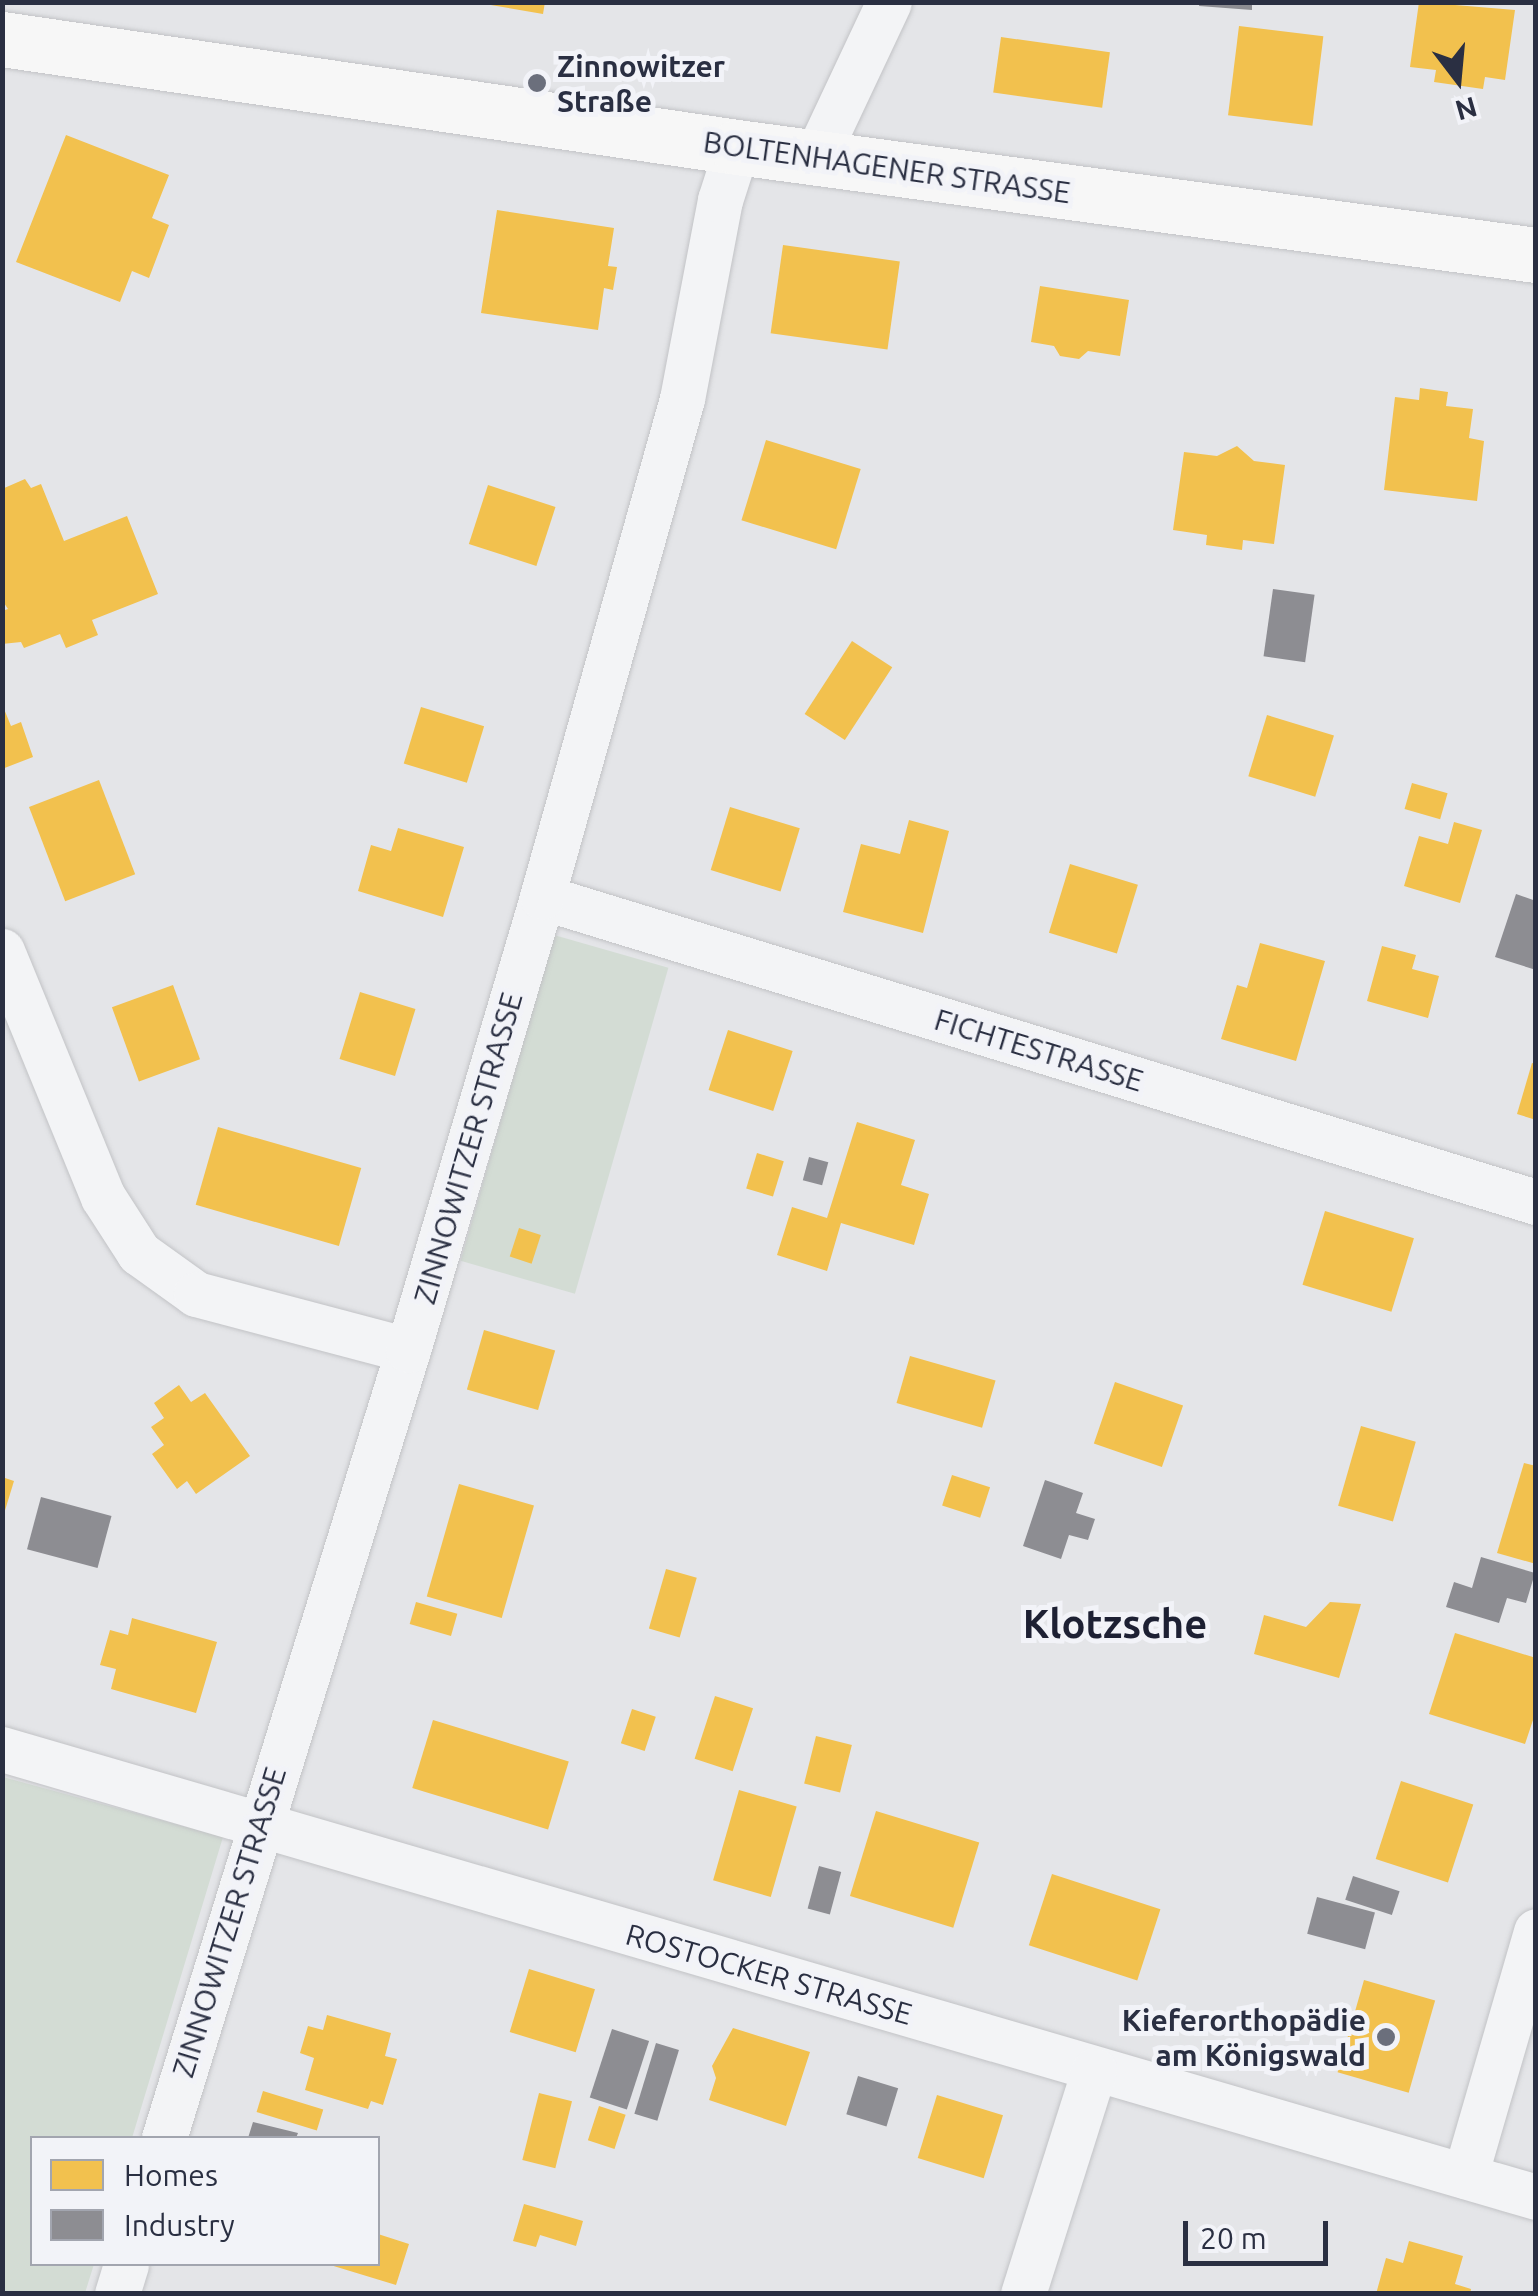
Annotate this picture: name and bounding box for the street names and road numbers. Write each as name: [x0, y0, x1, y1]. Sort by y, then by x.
street label: BOLTENHAGENER STRASSE: [701, 123, 1073, 211]
street label: ZINNOWITZER STRASSE: [406, 988, 530, 1308]
street label: FICHTESTRASSE: [930, 1001, 1148, 1099]
street label: ZINNOWITZER STRASSE: [165, 1763, 293, 2081]
street label: ROSTOCKER STRASSE: [622, 1916, 916, 2032]

